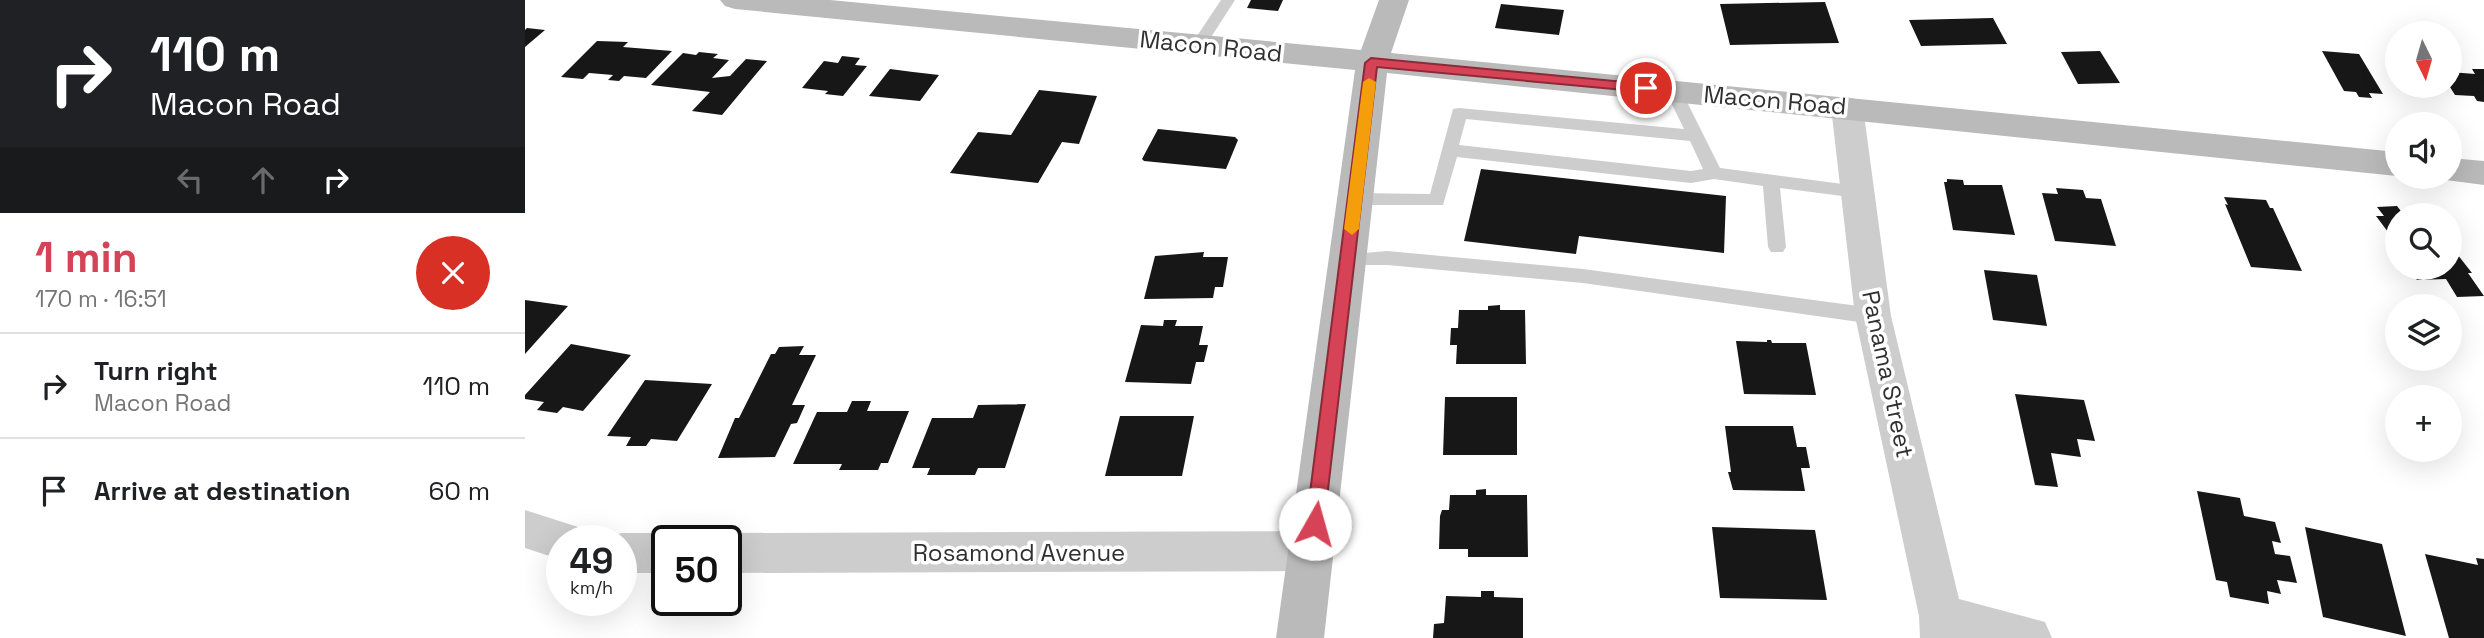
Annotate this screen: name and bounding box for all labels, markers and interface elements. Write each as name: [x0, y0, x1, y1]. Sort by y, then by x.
north arrow: [2385, 21, 2462, 98]
map controls: [2385, 21, 2462, 462]
text: 110 m: [150, 23, 280, 85]
street label: Macon Road: [1138, 23, 1284, 69]
icon: right: [35, 28, 126, 119]
pin: [1616, 58, 1676, 118]
icon: arrive: [1627, 69, 1665, 107]
street label: Macon Road: [1702, 78, 1848, 122]
text: Macon Road: [150, 84, 341, 124]
button: sound: [2385, 112, 2462, 189]
icon: left: [171, 161, 209, 199]
icon: ahead: [244, 161, 282, 199]
icon: right: [317, 161, 355, 199]
button: search: [2385, 203, 2462, 280]
text: 1 min: [35, 231, 138, 284]
button: close: [416, 236, 490, 310]
text: 170 m · 16:51: [35, 284, 167, 314]
street label: Panama Street: [1855, 287, 1921, 461]
button: layers: [2385, 294, 2462, 371]
text: Turn right: [94, 354, 218, 388]
icon: right: [35, 367, 73, 405]
text: 110 m: [423, 369, 490, 403]
button: +: [2385, 385, 2462, 462]
text: Macon Road: [94, 388, 231, 418]
icon: arrive: [35, 472, 73, 510]
text: Arrive at destination: [94, 474, 351, 508]
text: 60 m: [428, 474, 490, 508]
position arrow: [1278, 487, 1352, 561]
speed limit sign: 50: [651, 525, 742, 616]
street label: Rosamond Avenue: [913, 537, 1125, 568]
text: 49: [570, 539, 613, 583]
text: km/h: [570, 576, 613, 599]

